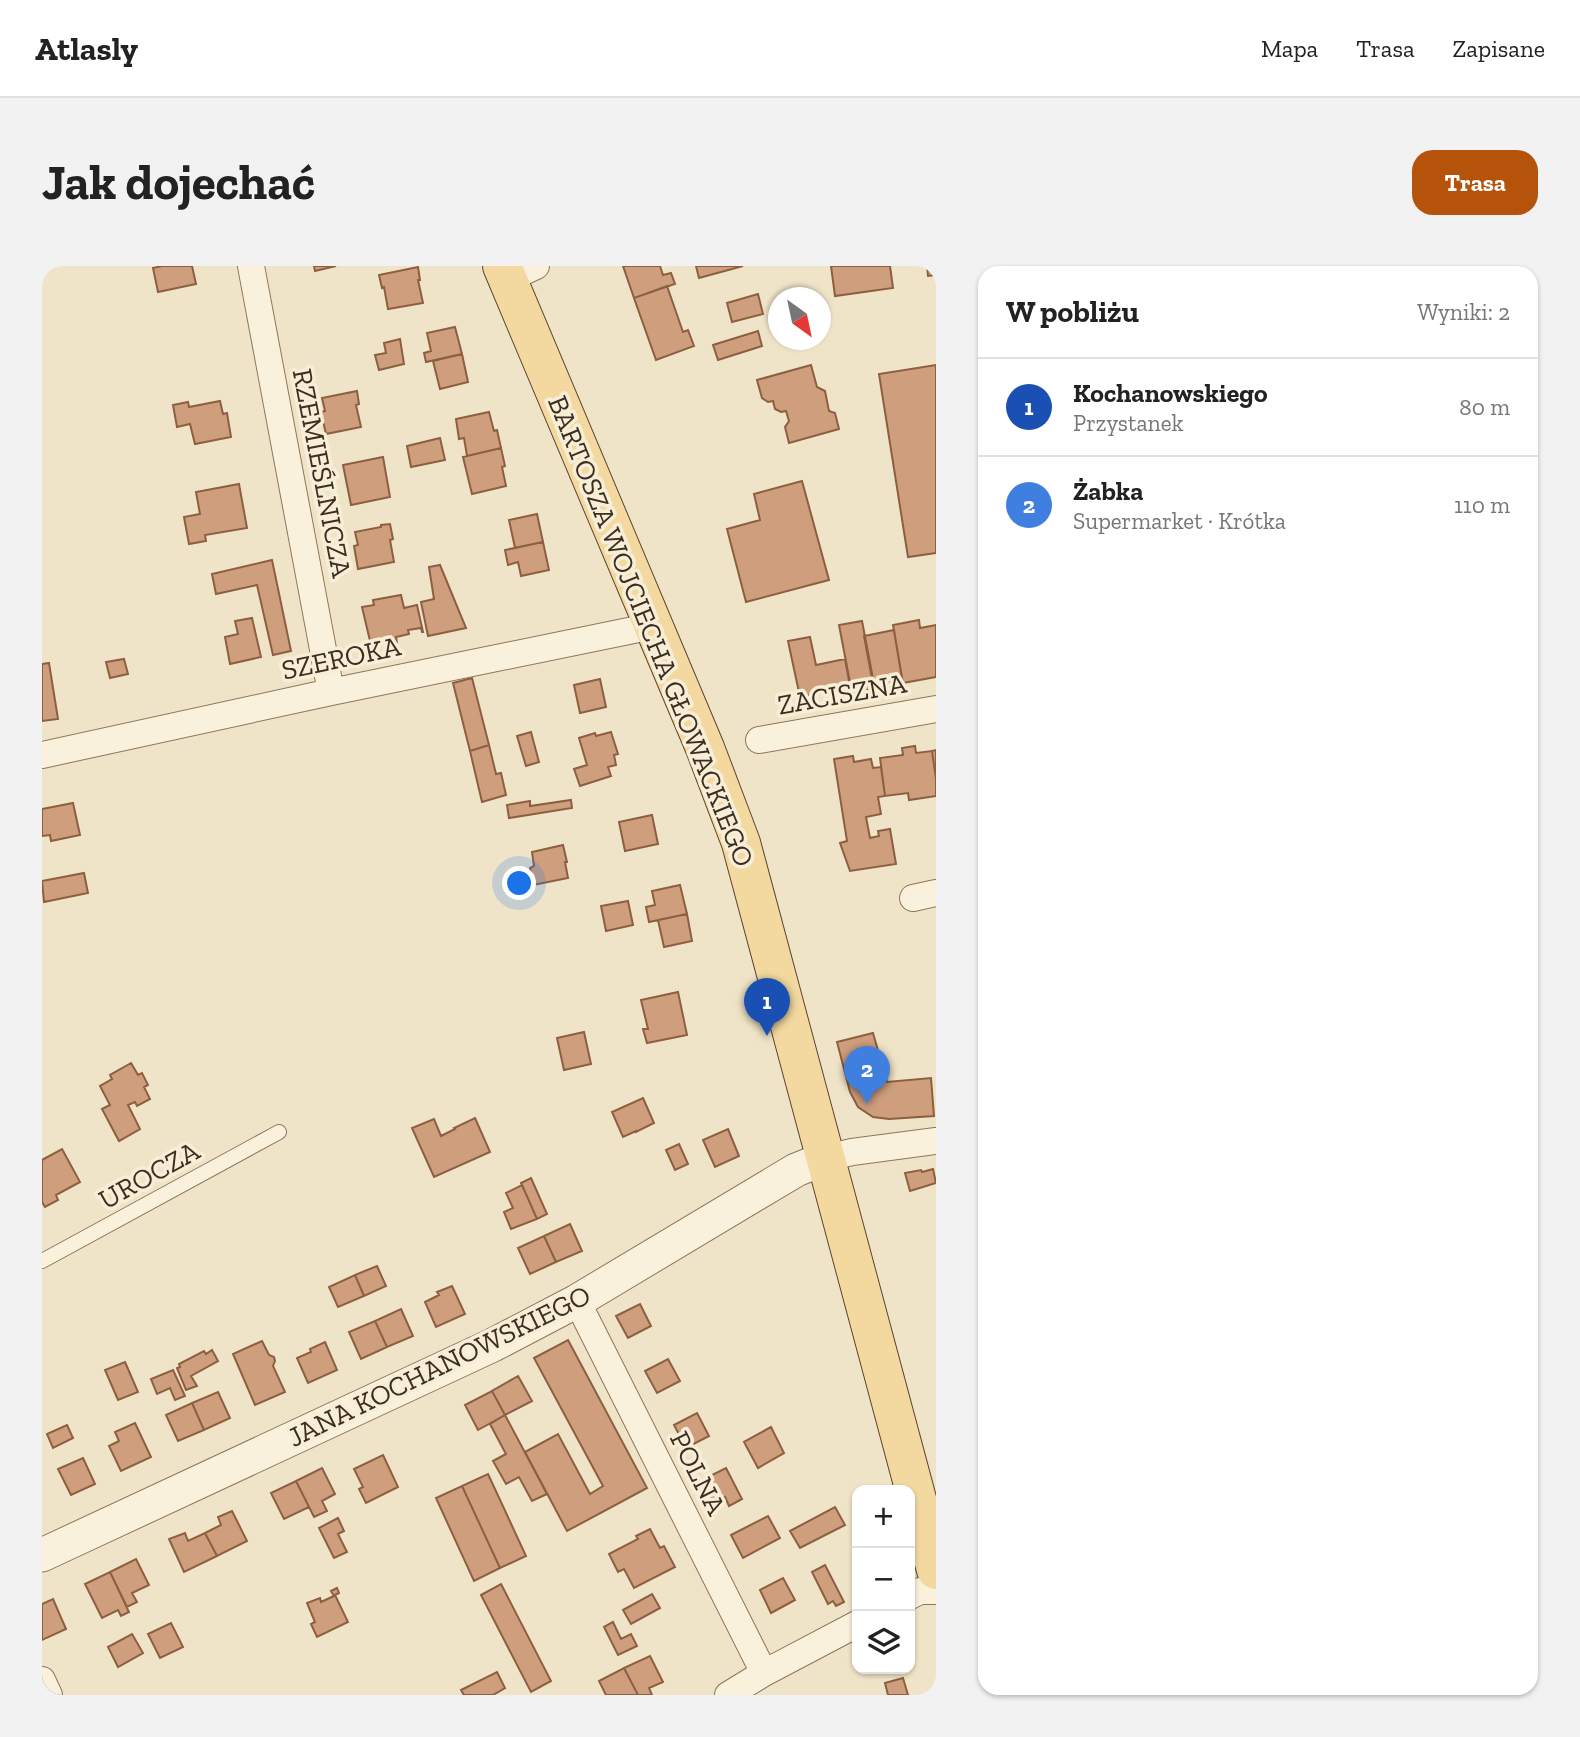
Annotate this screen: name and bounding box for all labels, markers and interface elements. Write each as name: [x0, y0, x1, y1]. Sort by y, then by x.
text: Atlasly: [35, 29, 138, 68]
text: Mapa: [1261, 34, 1318, 63]
text: Trasa: [1356, 34, 1415, 63]
text: Zapisane: [1453, 34, 1545, 63]
button: Trasa: [1412, 150, 1538, 215]
text: Jak dojechać: [42, 153, 315, 212]
north arrow: [768, 287, 831, 350]
text: W pobliżu: [1006, 294, 1139, 330]
text: Wyniki: 2: [1417, 298, 1510, 326]
street label: RZEMIEŚLNICZA: [286, 366, 359, 581]
text: Kochanowskiego: [1073, 377, 1268, 409]
street label: BARTOSZA WOJCIECHA GŁOWACKIEGO: [541, 391, 761, 871]
text: 1: [1024, 393, 1034, 421]
text: 80 m: [1459, 393, 1510, 421]
text: Przystanek: [1073, 409, 1184, 437]
text: Żabka: [1073, 475, 1143, 507]
text: 2: [1023, 491, 1035, 519]
text: 110 m: [1454, 491, 1510, 519]
text: Supermarket · Krótka: [1073, 507, 1286, 535]
street label: SZEROKA: [278, 629, 404, 687]
street label: ZACISZNA: [775, 666, 910, 722]
your location: [502, 866, 536, 900]
pin: 1: [744, 978, 790, 1036]
pin: 2: [844, 1046, 890, 1104]
street label: UROCZA: [93, 1133, 206, 1216]
street label: JANA KOCHANOWSKIEGO: [282, 1278, 596, 1454]
street label: POLNA: [663, 1426, 733, 1521]
map controls: [852, 1485, 915, 1674]
button: +: [852, 1485, 915, 1548]
button: −: [852, 1548, 915, 1611]
button: layers: [852, 1611, 915, 1674]

